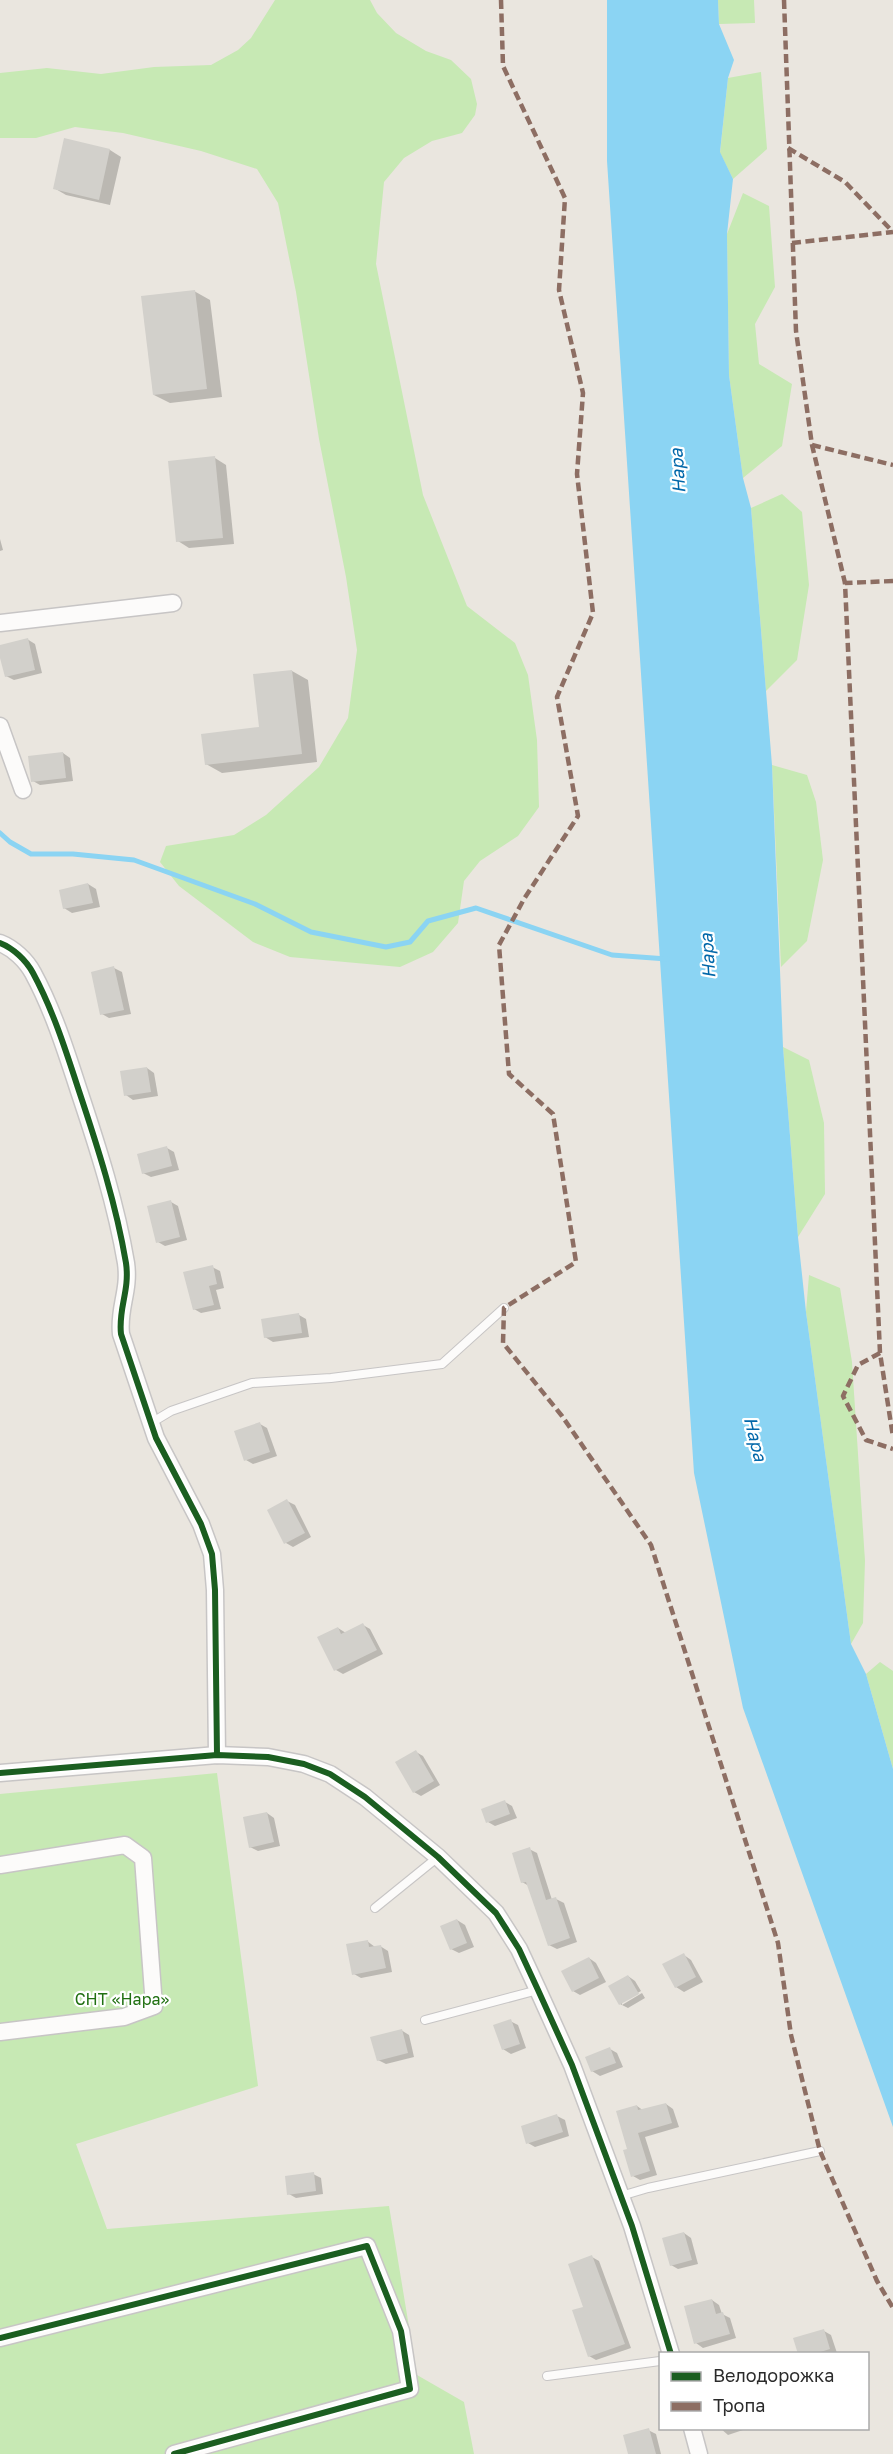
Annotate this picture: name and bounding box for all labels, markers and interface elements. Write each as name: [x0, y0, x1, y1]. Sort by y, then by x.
water label: Нара: [664, 447, 690, 494]
water label: Нара: [694, 932, 720, 979]
water label: Нара: [740, 1414, 772, 1464]
park label: СНТ «Нара»: [75, 1989, 170, 2009]
legend: [659, 2352, 869, 2430]
text: Велодорожка: [713, 2364, 834, 2386]
text: Тропа: [713, 2394, 765, 2416]

